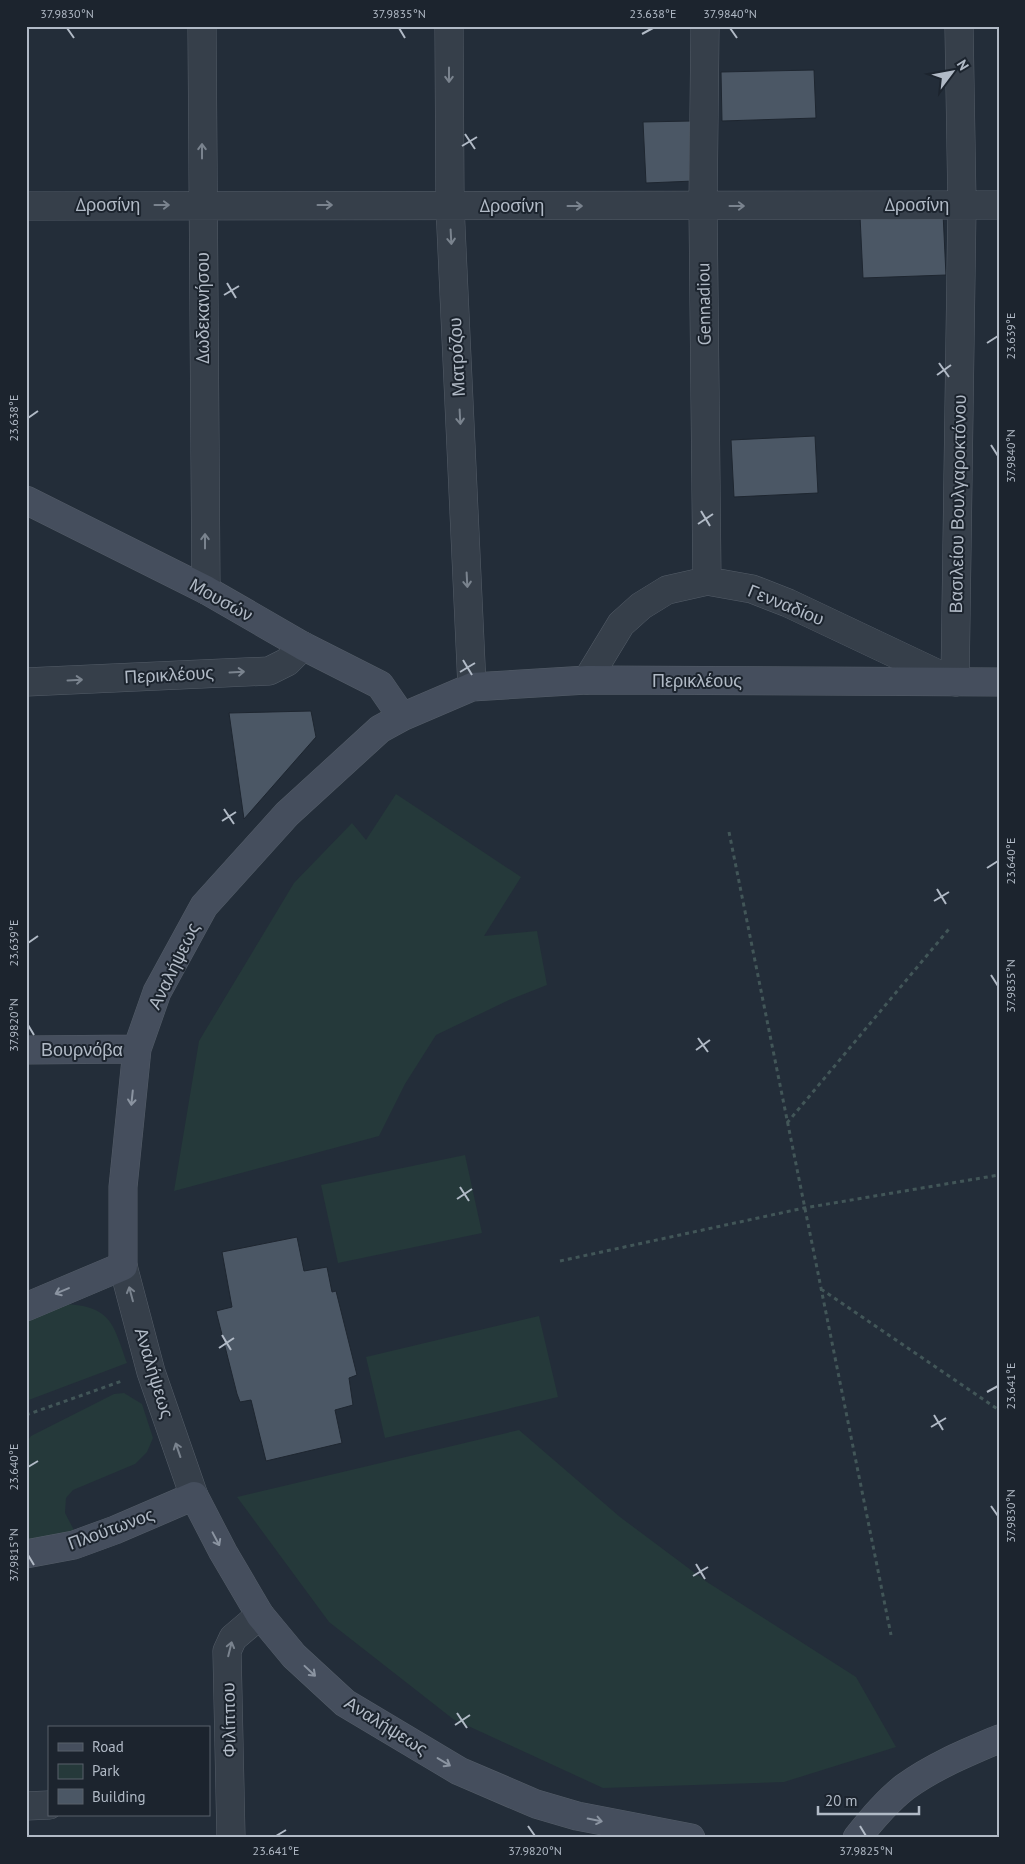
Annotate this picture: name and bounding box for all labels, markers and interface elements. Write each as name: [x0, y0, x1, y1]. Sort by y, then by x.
text: 37.9830°N: [40, 6, 94, 21]
text: 37.9835°N: [372, 6, 426, 21]
text: 23.638°E: [630, 6, 676, 21]
text: 37.9840°N: [703, 6, 757, 21]
north arrow: [928, 48, 978, 98]
text: N: [953, 56, 973, 74]
one-way arrow: [444, 66, 454, 83]
one-way arrow: [197, 143, 207, 160]
street label: Δροσίνη: [76, 193, 140, 216]
street label: Δροσίνη: [885, 193, 949, 216]
street label: Δροσίνη: [480, 194, 544, 217]
one-way arrow: [154, 200, 170, 210]
one-way arrow: [316, 200, 333, 210]
one-way arrow: [566, 201, 583, 211]
one-way arrow: [729, 201, 745, 211]
one-way arrow: [447, 229, 456, 245]
street label: Δωδεκανήσου: [191, 252, 214, 364]
street label: Gennadiou: [691, 262, 716, 346]
text: 23.639°E: [1003, 313, 1018, 359]
street label: Ματρόζου: [443, 317, 470, 397]
street label: Βασιλείου Βουλγαροκτόνου: [944, 394, 971, 614]
text: 23.638°E: [6, 395, 21, 441]
one-way arrow: [455, 409, 464, 425]
text: 37.9840°N: [1003, 429, 1018, 483]
one-way arrow: [201, 533, 210, 549]
one-way arrow: [463, 571, 472, 587]
street label: Μουσών: [185, 573, 257, 626]
street label: Γενναδίου: [745, 579, 828, 630]
street label: Περικλέους: [124, 661, 215, 688]
one-way arrow: [229, 668, 245, 677]
street label: Περικλέους: [652, 669, 742, 692]
one-way arrow: [67, 675, 83, 684]
text: 23.640°E: [1003, 838, 1018, 884]
street label: Αναλήψεως: [143, 918, 205, 1013]
text: 23.639°E: [6, 920, 21, 966]
text: 37.9835°N: [1003, 959, 1018, 1013]
text: 37.9820°N: [6, 998, 21, 1052]
street label: Βουρνόβα: [41, 1038, 123, 1061]
one-way arrow: [127, 1090, 137, 1106]
one-way arrow: [55, 1287, 70, 1297]
one-way arrow: [126, 1287, 135, 1303]
street label: Αναλήψεως: [130, 1325, 179, 1421]
text: 23.641°E: [1003, 1363, 1018, 1409]
one-way arrow: [173, 1443, 182, 1458]
text: 23.640°E: [6, 1444, 21, 1490]
text: 37.9830°N: [1003, 1489, 1018, 1543]
street label: Πλούτωνος: [65, 1502, 157, 1555]
text: 37.9815°N: [6, 1528, 21, 1582]
one-way arrow: [211, 1532, 221, 1547]
one-way arrow: [226, 1642, 235, 1658]
one-way arrow: [304, 1665, 316, 1677]
street label: Φιλίππου: [216, 1682, 241, 1758]
street label: Αναλήψεως: [340, 1691, 432, 1760]
legend: [48, 1726, 210, 1816]
text: Road: [92, 1737, 124, 1756]
one-way arrow: [436, 1757, 450, 1767]
text: Park: [92, 1761, 120, 1780]
scale bar: [818, 1784, 919, 1816]
text: Building: [92, 1787, 146, 1806]
text: 20 m: [825, 1791, 858, 1810]
one-way arrow: [586, 1815, 602, 1825]
text: 23.641°E: [253, 1843, 299, 1858]
text: 37.9820°N: [508, 1843, 562, 1858]
text: 37.9825°N: [839, 1843, 893, 1858]

